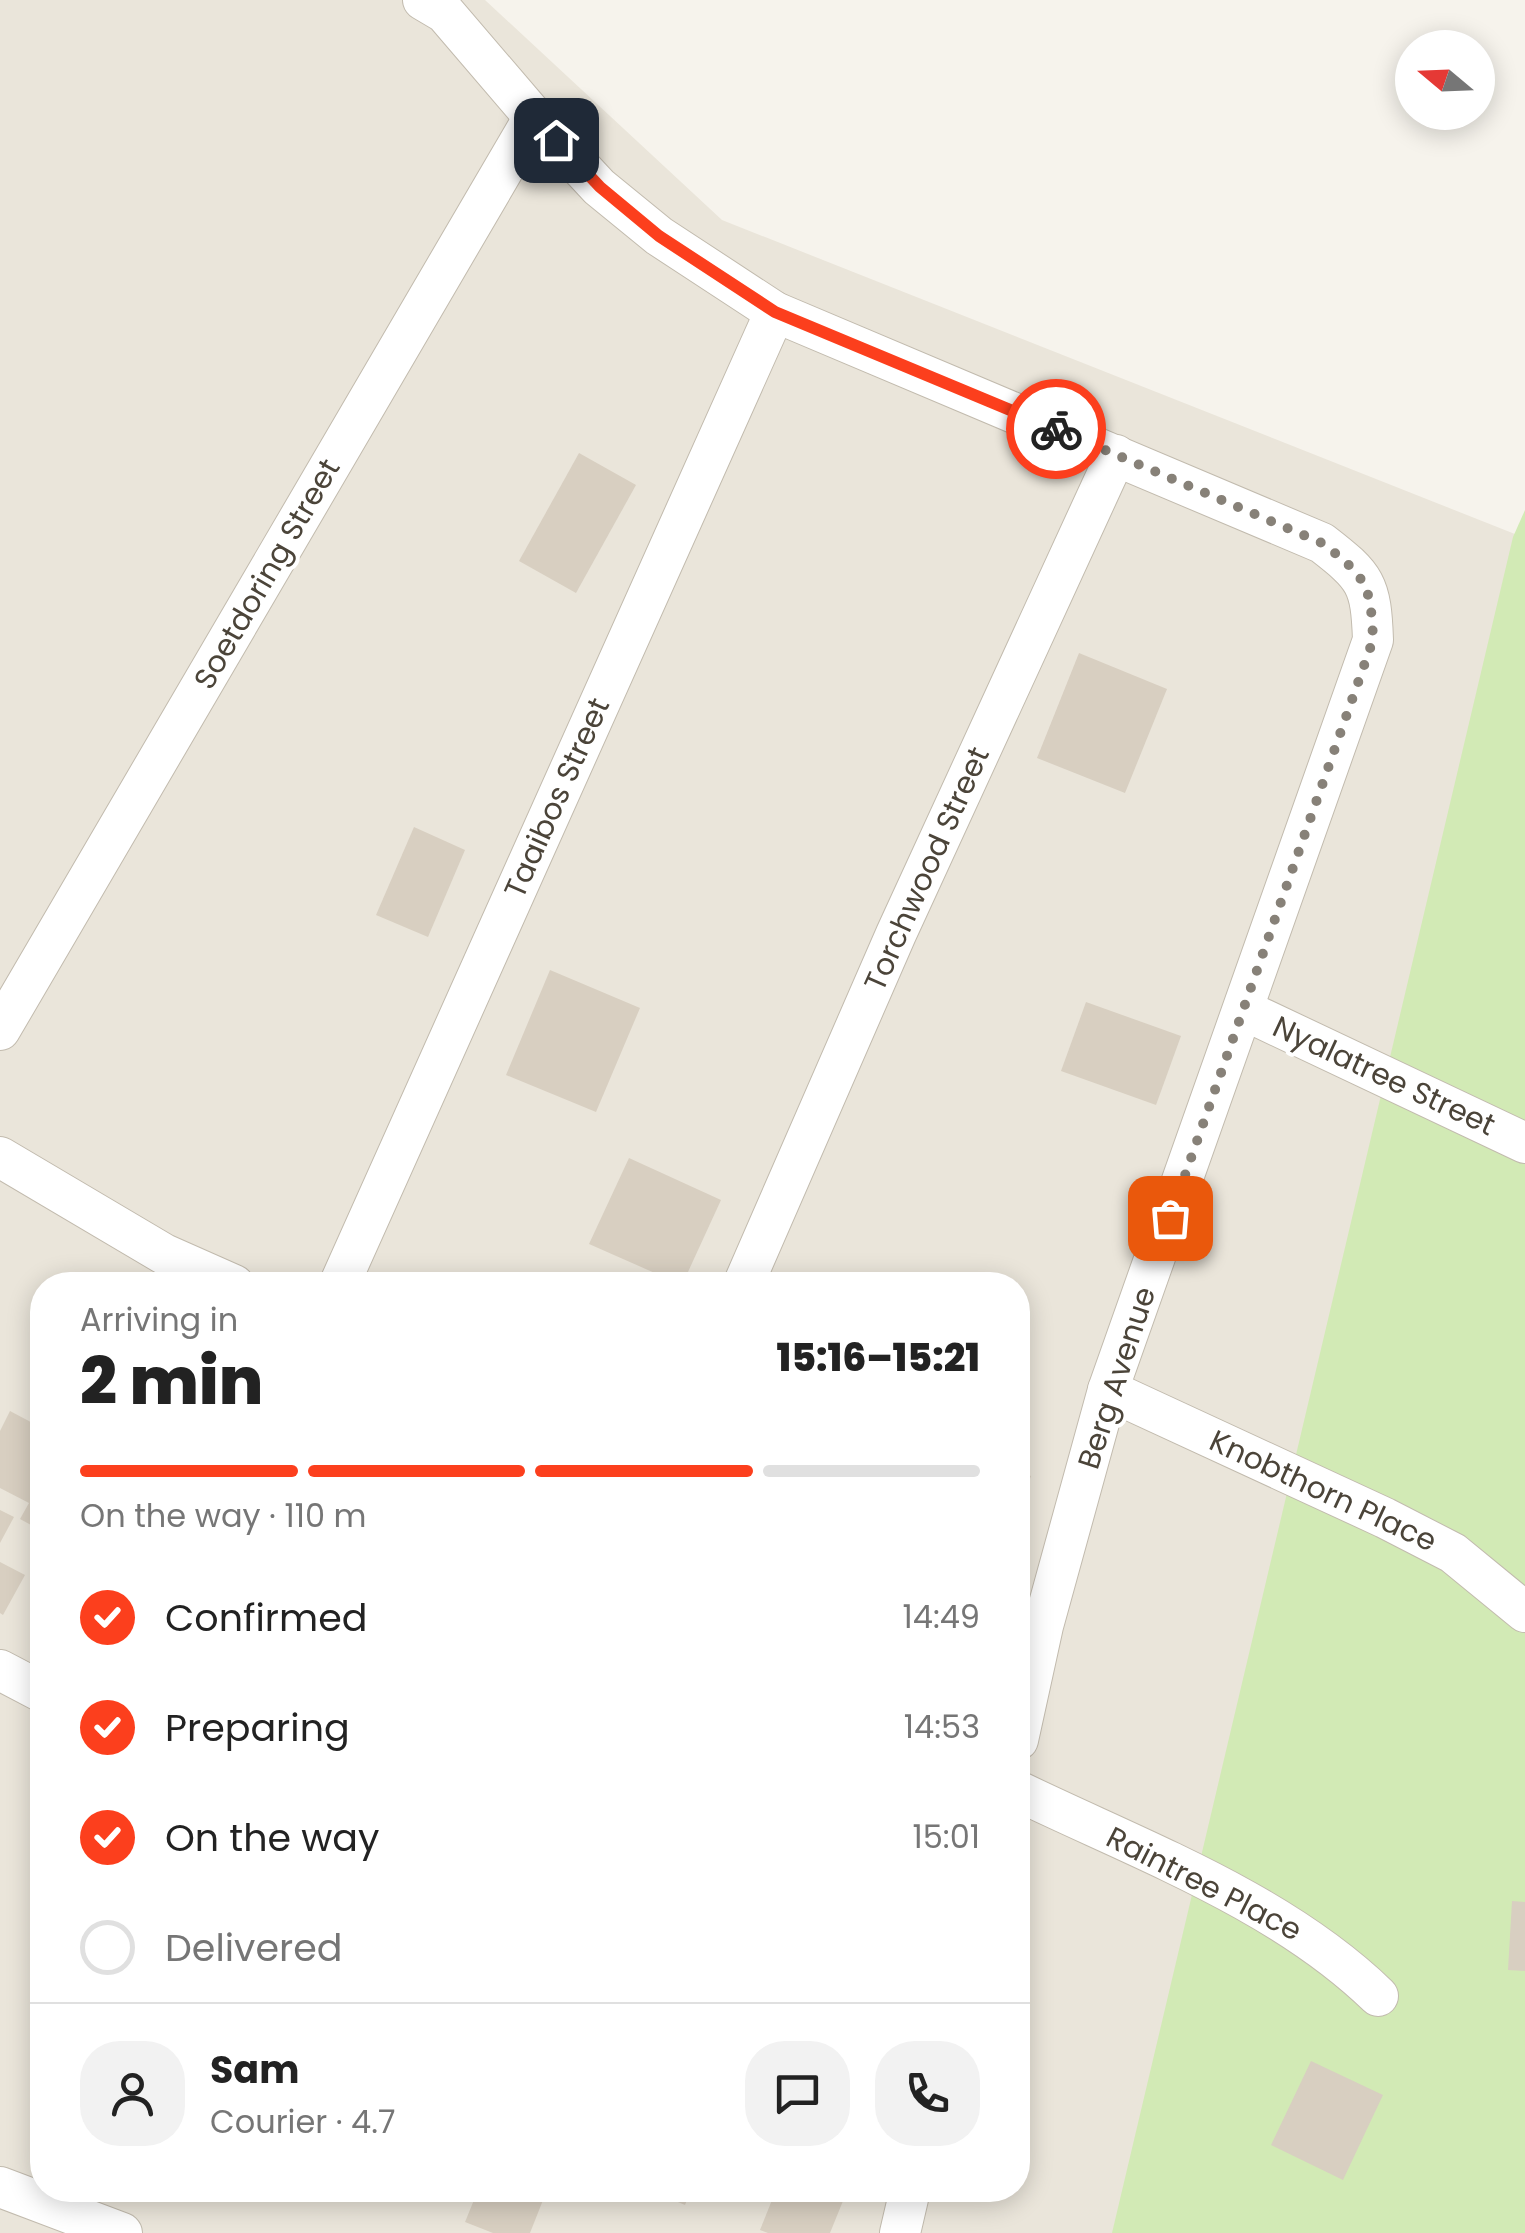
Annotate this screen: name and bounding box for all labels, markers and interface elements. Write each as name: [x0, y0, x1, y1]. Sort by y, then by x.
north arrow: [1395, 30, 1495, 130]
map controls: [1395, 30, 1495, 130]
pin: [514, 98, 599, 183]
icon: home: [529, 113, 584, 168]
courier: [1006, 379, 1106, 479]
icon: bike: [1029, 402, 1084, 457]
street label: Soetdoring Street: [183, 451, 350, 697]
street label: Taaibos Street: [493, 691, 620, 905]
street label: Torchwood Street: [853, 740, 1000, 998]
street label: Nyalatree Street: [1266, 1005, 1503, 1146]
pin: [1128, 1176, 1213, 1261]
icon: bag: [1143, 1191, 1198, 1246]
street label: Berg Avenue: [1067, 1281, 1166, 1474]
text: Arriving in: [80, 1297, 238, 1342]
text: 15:16–15:21: [777, 1331, 980, 1384]
text: 2 min: [80, 1336, 263, 1427]
street label: Knobthorn Place: [1203, 1419, 1444, 1562]
text: On the way · 110 m: [80, 1493, 367, 1538]
icon: check: [80, 1590, 135, 1645]
text: Confirmed: [165, 1591, 367, 1644]
text: 14:49: [903, 1594, 980, 1639]
icon: check: [80, 1700, 135, 1755]
text: Preparing: [165, 1701, 350, 1754]
text: 14:53: [904, 1704, 980, 1749]
icon: check: [80, 1810, 135, 1865]
text: On the way: [165, 1811, 379, 1864]
text: 15:01: [913, 1814, 980, 1859]
street label: Raintree Place: [1099, 1816, 1309, 1951]
text: Delivered: [165, 1921, 342, 1974]
button: person: [80, 2041, 185, 2146]
button: chat: [745, 2041, 850, 2146]
button: phone: [875, 2041, 980, 2146]
text: Sam: [210, 2043, 299, 2096]
text: Courier · 4.7: [210, 2099, 395, 2144]

